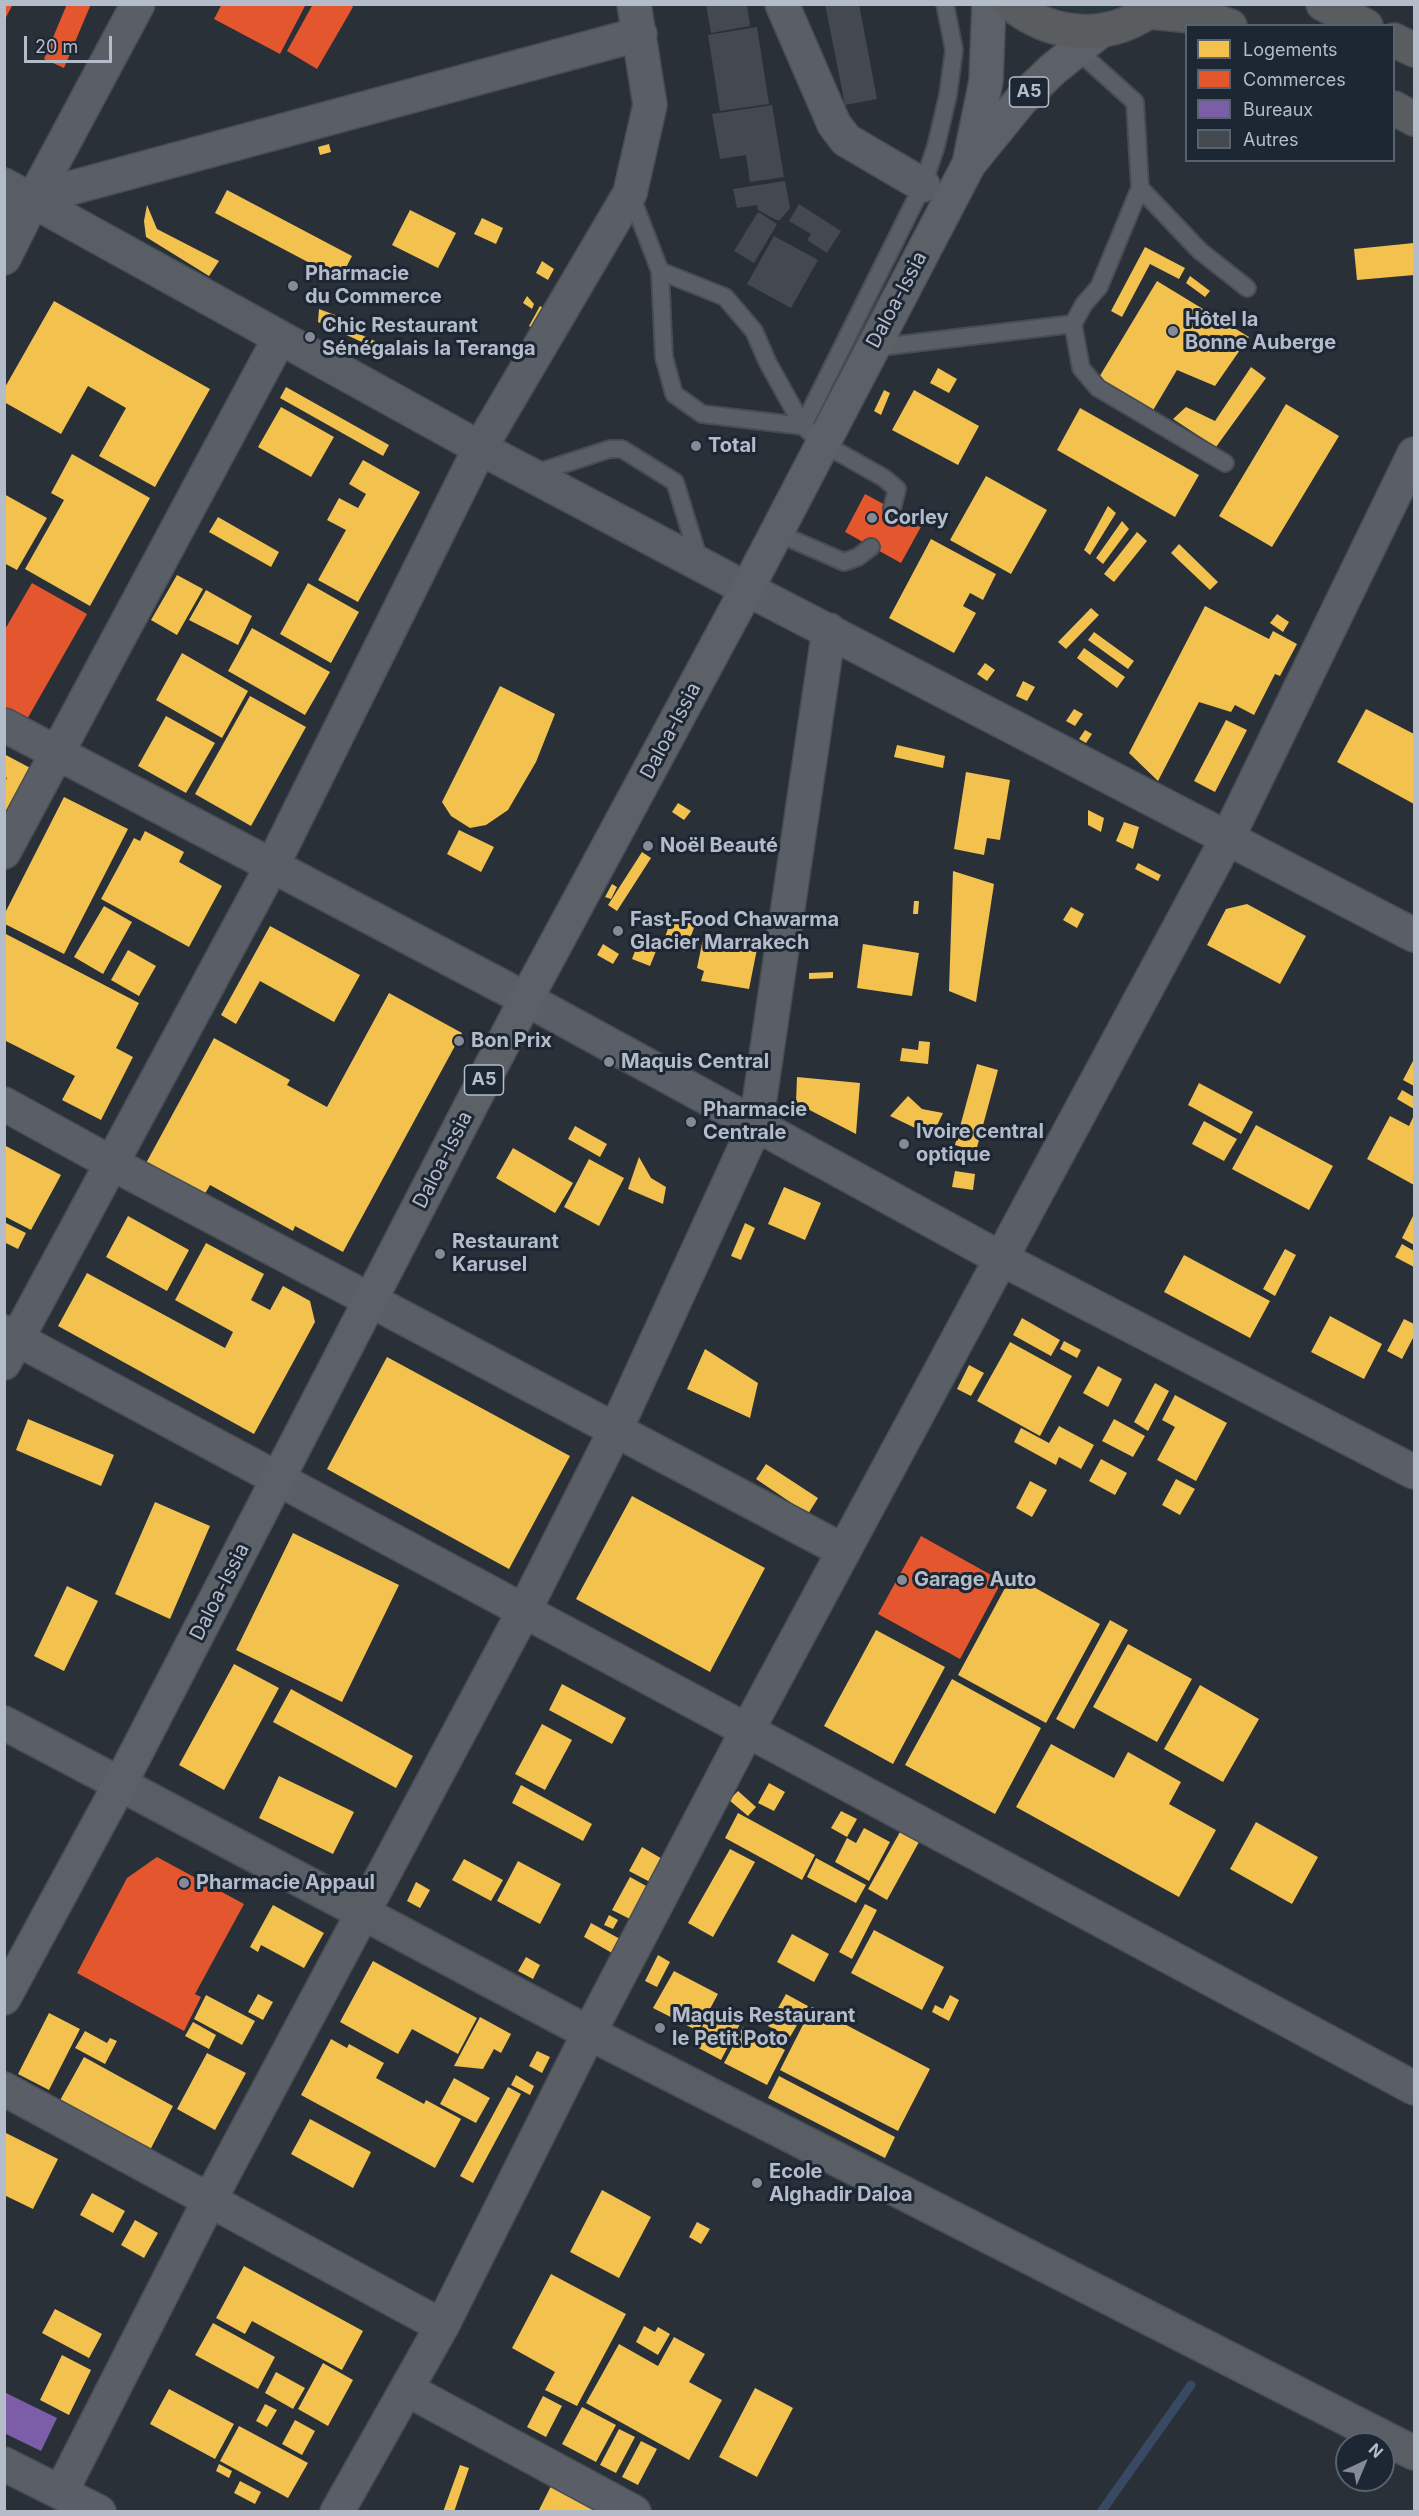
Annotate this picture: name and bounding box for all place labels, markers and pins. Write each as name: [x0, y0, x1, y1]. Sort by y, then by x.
place label: Pharmacie du Commerce: [305, 262, 442, 309]
marker: Pharmacie du Commerce: [286, 279, 300, 293]
place label: Hôtel la Bonne Auberge: [1185, 308, 1336, 355]
place label: Chic Restaurant Sénégalais la Teranga: [322, 314, 536, 361]
marker: Hôtel la Bonne Auberge: [1166, 324, 1180, 338]
marker: Chic Restaurant Sénégalais la Teranga: [303, 330, 317, 344]
place label: Total: [708, 434, 757, 458]
marker: Total: [689, 439, 703, 453]
place label: Corley: [884, 506, 949, 530]
marker: Corley: [865, 511, 879, 525]
place label: Noël Beauté: [660, 834, 778, 858]
marker: Noël Beauté: [641, 839, 655, 853]
place label: Fast-Food Chawarma Glacier Marrakech: [630, 908, 839, 955]
marker: Fast-Food Chawarma Glacier Marrakech: [611, 924, 625, 938]
place label: Bon Prix: [471, 1029, 552, 1053]
marker: Bon Prix: [452, 1034, 466, 1048]
place label: Maquis Central: [621, 1050, 769, 1074]
marker: Maquis Central: [602, 1055, 616, 1069]
place label: Pharmacie Centrale: [703, 1098, 807, 1145]
marker: Pharmacie Centrale: [684, 1115, 698, 1129]
place label: Ivoire central optique: [916, 1120, 1044, 1167]
marker: Ivoire central optique: [897, 1137, 911, 1151]
place label: Restaurant Karusel: [452, 1230, 559, 1277]
marker: Restaurant Karusel: [433, 1247, 447, 1261]
place label: Garage Auto: [914, 1568, 1036, 1592]
marker: Garage Auto: [895, 1573, 909, 1587]
place label: Pharmacie Appaul: [196, 1871, 375, 1895]
marker: Pharmacie Appaul: [177, 1876, 191, 1890]
place label: Maquis Restaurant le Petit Poto: [672, 2004, 855, 2051]
marker: Maquis Restaurant le Petit Poto: [653, 2021, 667, 2035]
place label: Ecole Alghadir Daloa: [769, 2160, 913, 2207]
marker: Ecole Alghadir Daloa: [750, 2176, 764, 2190]

